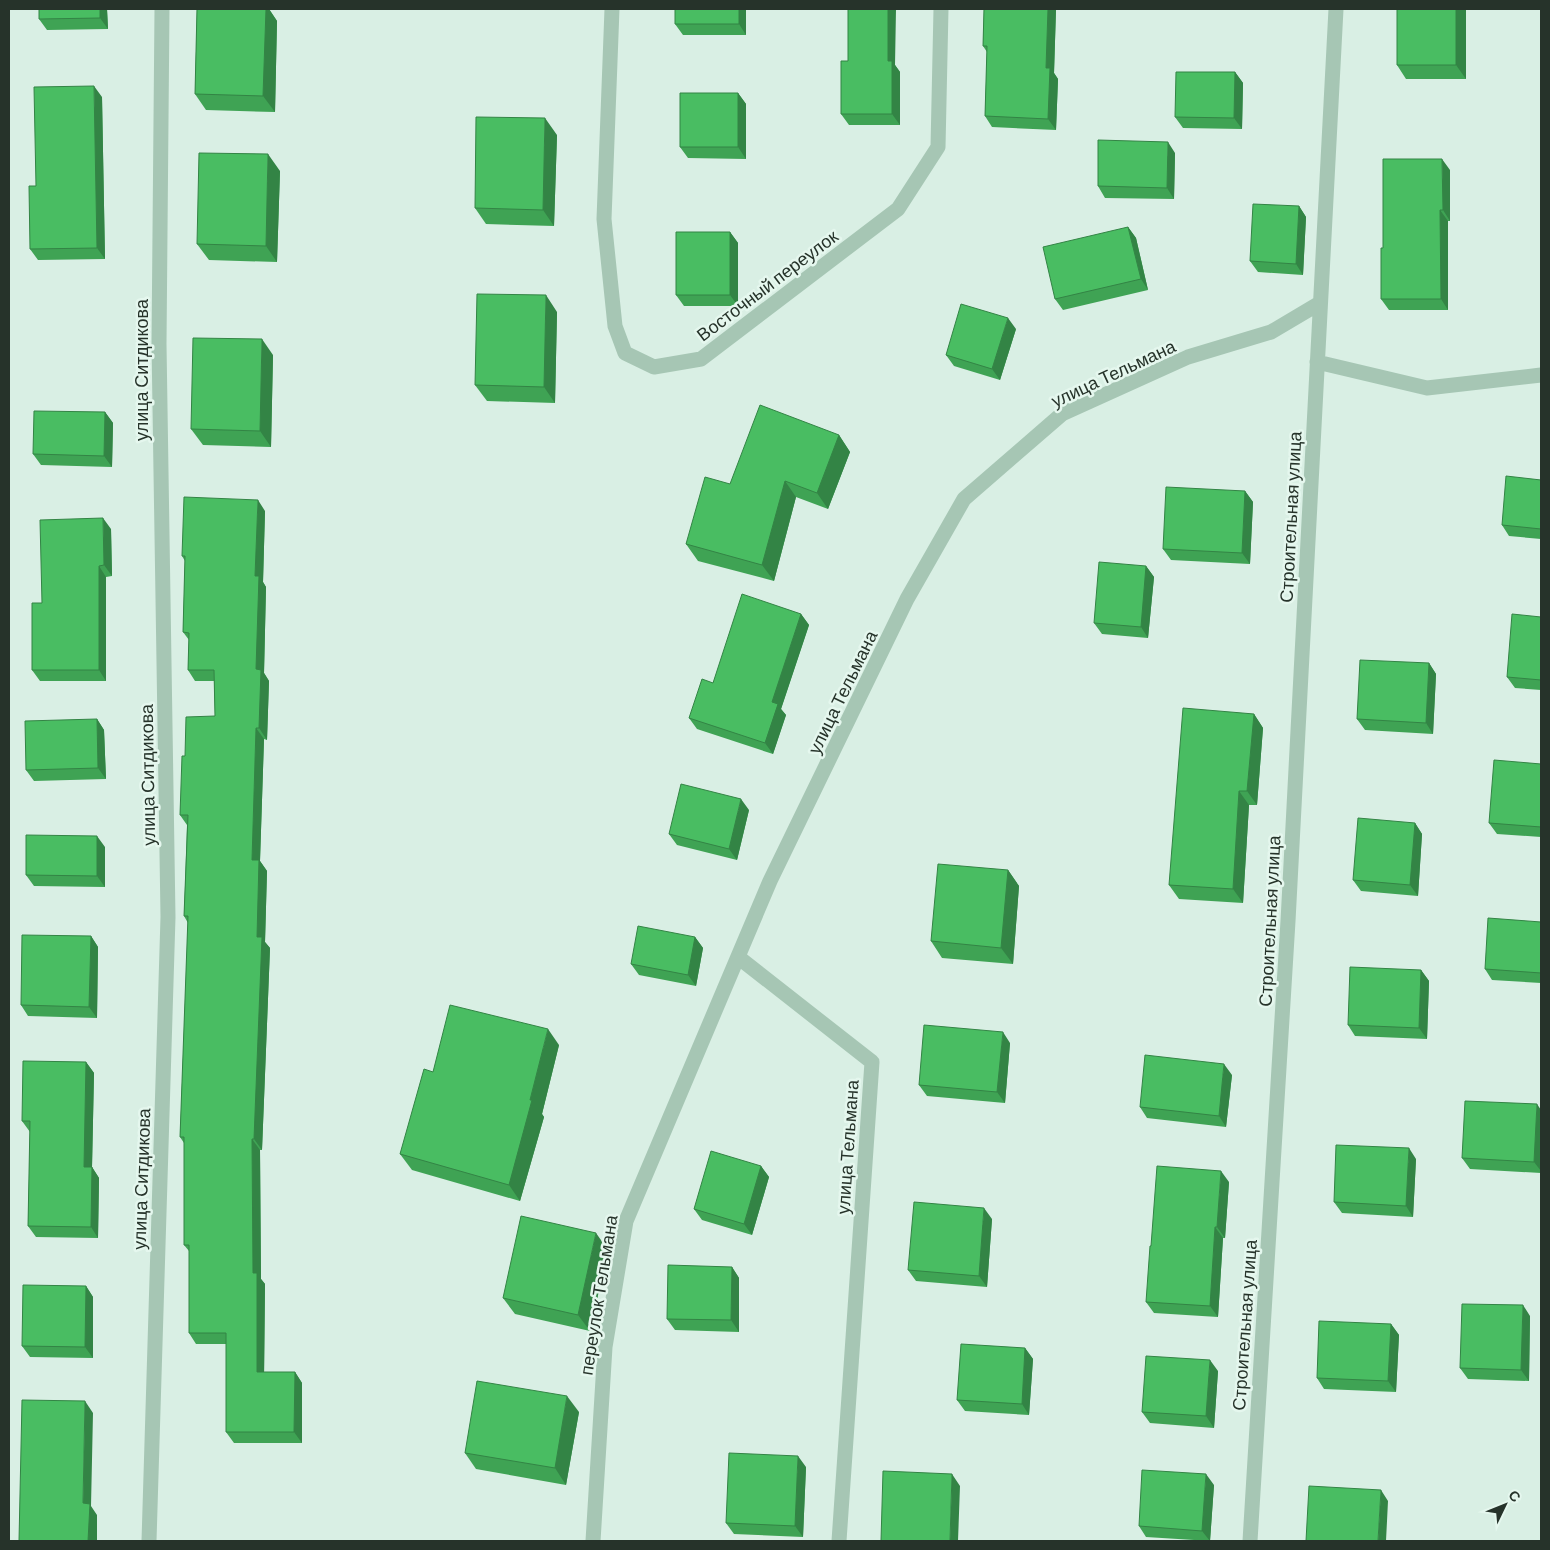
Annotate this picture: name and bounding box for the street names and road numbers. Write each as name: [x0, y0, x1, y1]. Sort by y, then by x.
street label: Восточный переулок: [692, 225, 842, 345]
street label: улица Ситдикова: [130, 298, 152, 441]
street label: улица Тельмана: [1047, 334, 1180, 411]
street label: Строительная улица: [1275, 430, 1306, 603]
street label: улица Тельмана: [803, 626, 882, 757]
street label: улица Ситдикова: [135, 703, 159, 846]
street label: Строительная улица: [1254, 834, 1285, 1007]
street label: улица Тельмана: [831, 1078, 863, 1215]
street label: улица Ситдикова: [128, 1107, 155, 1250]
street label: переулок Тельмана: [574, 1212, 622, 1377]
street label: Строительная улица: [1227, 1238, 1261, 1411]

